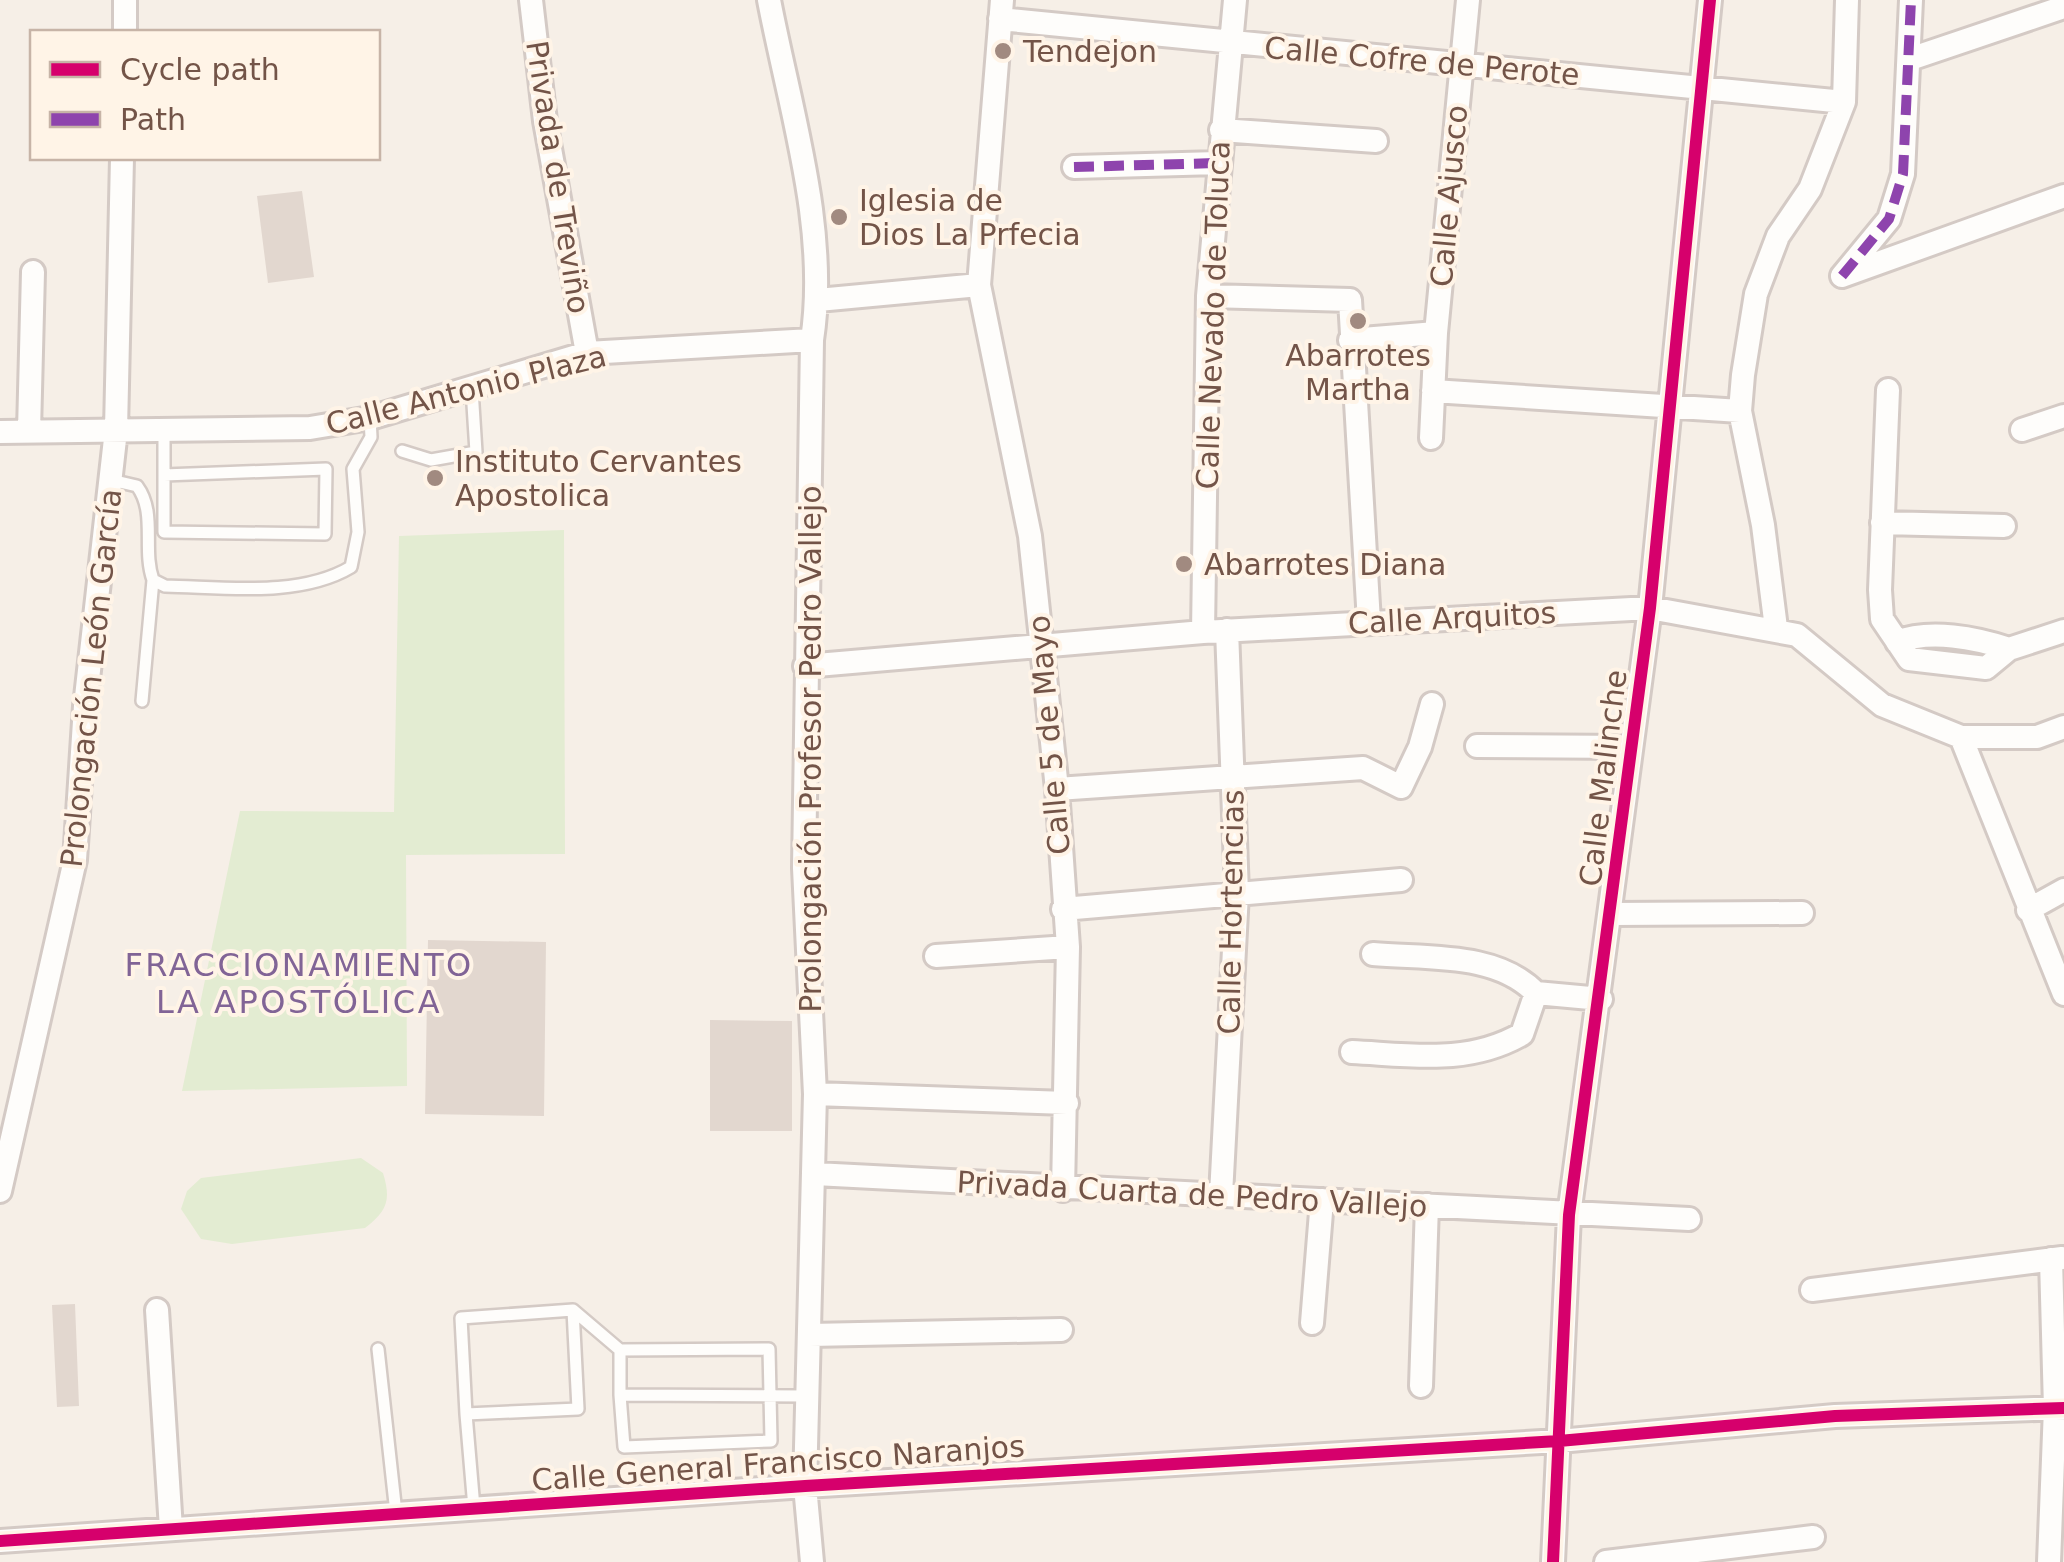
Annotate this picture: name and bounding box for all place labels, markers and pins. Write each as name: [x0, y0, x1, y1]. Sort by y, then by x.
place label: Tendejon: [1022, 34, 1157, 69]
marker: Tendejon: [992, 40, 1014, 62]
place label: Iglesia de Dios La Prfecia: [859, 183, 1081, 252]
marker: Iglesia de Dios La Prfecia: [828, 206, 850, 228]
marker: Abarrotes Martha: [1347, 310, 1369, 332]
place label: Abarrotes Martha: [1285, 338, 1431, 407]
place label: Instituto Cervantes Apostolica: [455, 444, 742, 513]
marker: Instituto Cervantes Apostolica: [424, 467, 446, 489]
place label: Abarrotes Diana: [1204, 547, 1446, 582]
marker: Abarrotes Diana: [1173, 553, 1195, 575]

